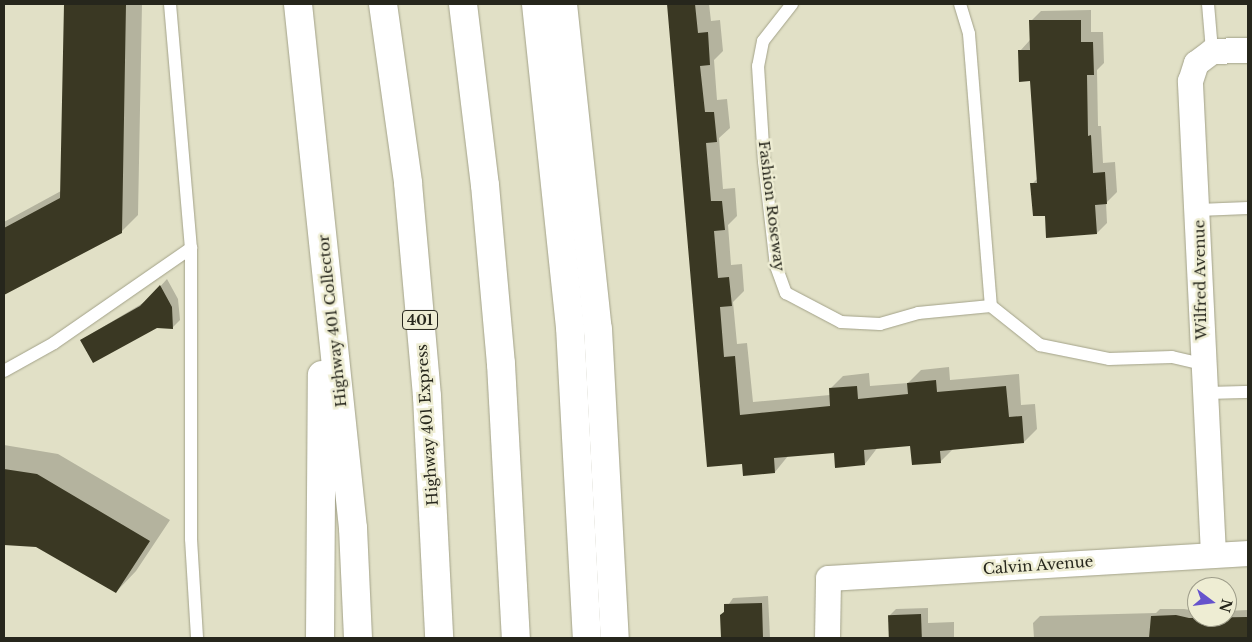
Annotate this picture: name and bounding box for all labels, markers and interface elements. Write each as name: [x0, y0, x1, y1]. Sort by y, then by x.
street label: Fashion Roseway: [755, 140, 789, 272]
street label: Wilfred Avenue: [1190, 219, 1210, 341]
street label: Highway 401 Collector: [314, 234, 350, 408]
road number: 401: [401, 308, 439, 332]
street label: Highway 401 Express: [412, 343, 442, 507]
street label: Calvin Avenue: [982, 552, 1094, 578]
north arrow: [1187, 577, 1237, 627]
text: N: [1215, 597, 1236, 614]

